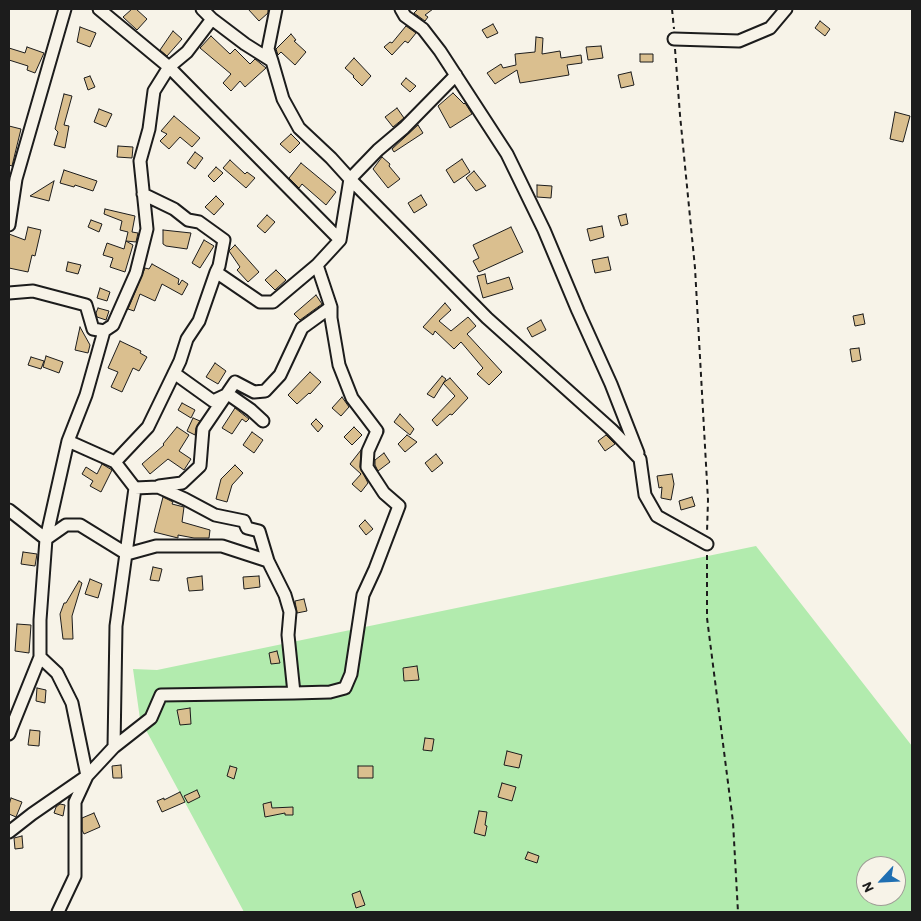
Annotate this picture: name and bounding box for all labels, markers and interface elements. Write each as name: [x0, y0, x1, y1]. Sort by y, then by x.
north arrow: [856, 856, 906, 906]
text: N: [858, 879, 878, 895]

